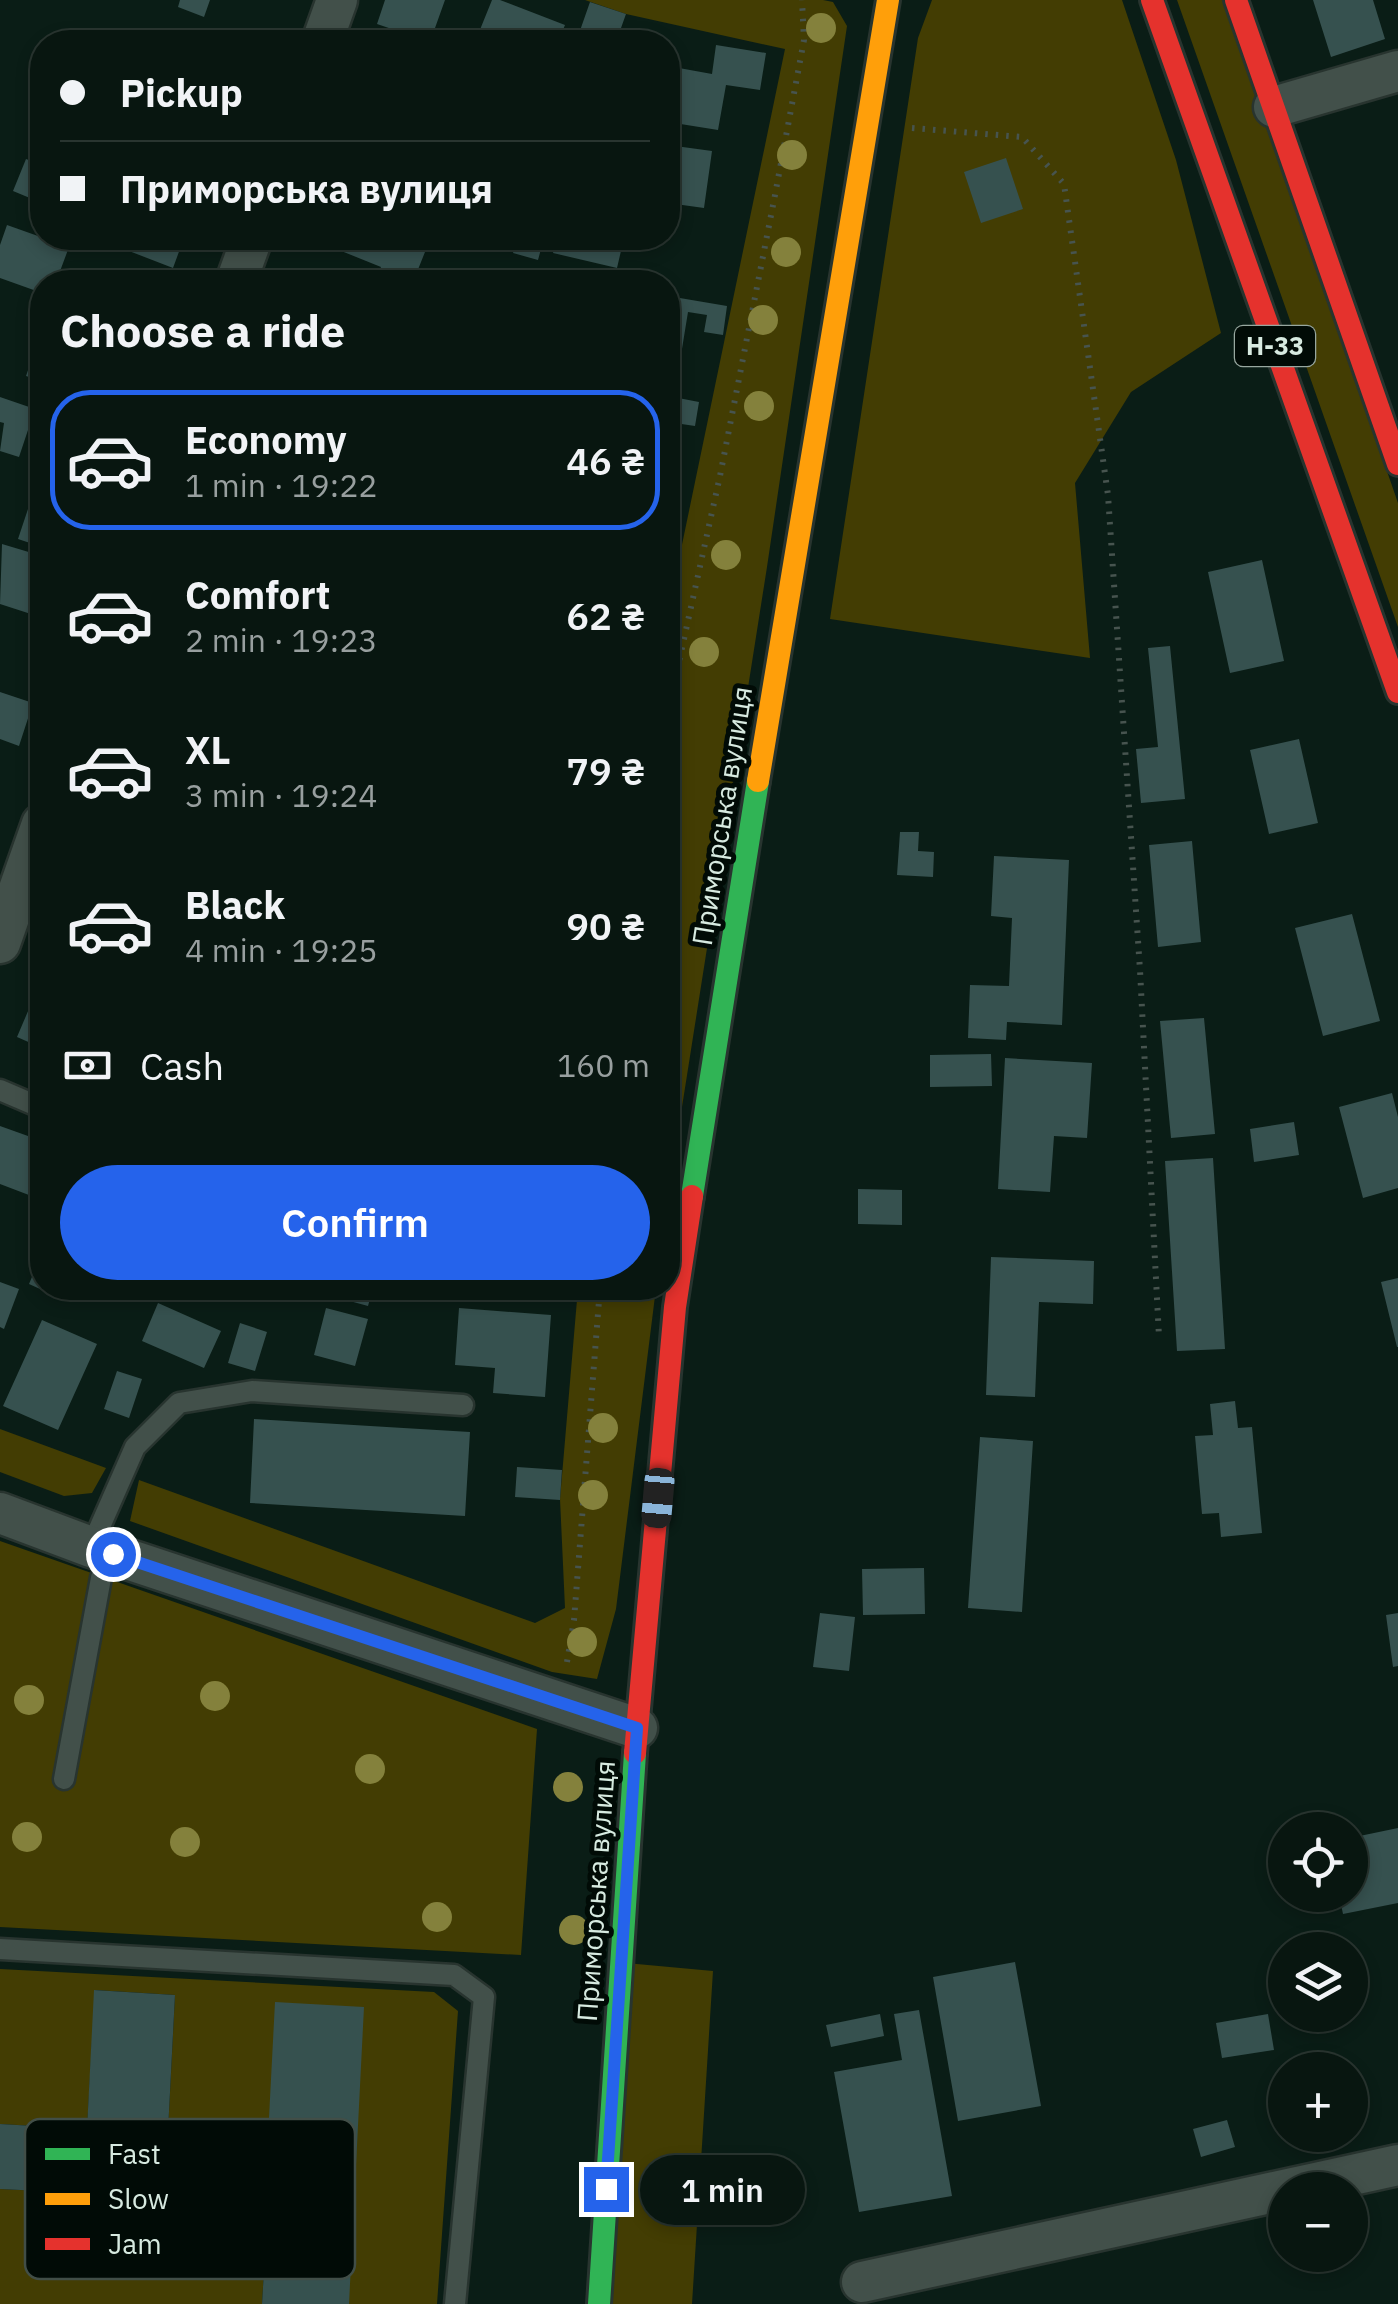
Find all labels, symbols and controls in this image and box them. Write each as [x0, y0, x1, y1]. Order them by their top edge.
text: Pickup [120, 68, 243, 117]
text: Приморська вулиця [120, 164, 493, 213]
text: Choose a ride [60, 301, 345, 359]
road number: Н-33 [1235, 326, 1315, 366]
icon: car [65, 415, 155, 505]
text: Economy [185, 415, 347, 464]
text: 46 ₴ [566, 436, 645, 485]
text: 1 min · 19:22 [185, 464, 378, 506]
icon: car [65, 570, 155, 660]
text: Comfort [185, 570, 330, 619]
text: 62 ₴ [566, 591, 645, 640]
text: 2 min · 19:23 [185, 619, 378, 661]
street label: Приморська вулиця [683, 684, 760, 948]
icon: car [65, 725, 155, 815]
text: XL [185, 725, 231, 774]
text: 79 ₴ [566, 746, 645, 795]
text: 3 min · 19:24 [185, 774, 378, 816]
icon: car [65, 880, 155, 970]
text: Black [185, 880, 285, 929]
text: 90 ₴ [566, 901, 645, 950]
text: 4 min · 19:25 [185, 929, 378, 971]
icon: cash [60, 1038, 115, 1093]
text: Cash [140, 1041, 224, 1090]
text: 160 m [557, 1044, 650, 1086]
button: Confirm [60, 1165, 650, 1280]
car [640, 1467, 676, 1529]
route start [91, 1532, 136, 1577]
street label: Приморська вулиця [568, 1759, 623, 2023]
map controls [1268, 1812, 1368, 2272]
button: locate [1268, 1812, 1368, 1912]
button: layers [1268, 1932, 1368, 2032]
button: + [1268, 2052, 1368, 2152]
legend [25, 2119, 355, 2279]
text: Fast [108, 2135, 161, 2172]
callout: 1 min [641, 2154, 806, 2224]
route end [584, 2167, 629, 2212]
text: 1 min [681, 2169, 764, 2211]
button: − [1268, 2172, 1368, 2272]
text: Slow [108, 2180, 169, 2217]
text: Jam [108, 2225, 162, 2262]

